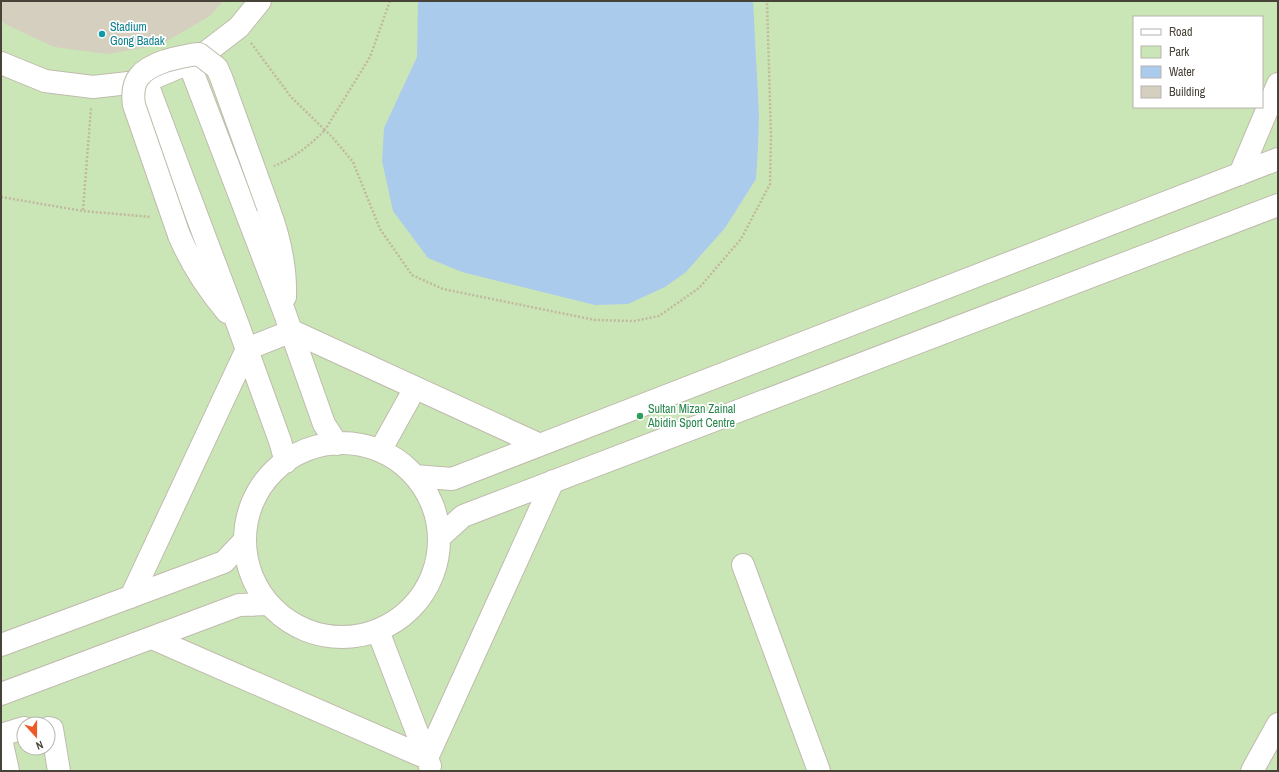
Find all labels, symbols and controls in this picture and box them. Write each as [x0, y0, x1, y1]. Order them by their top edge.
legend [1133, 16, 1263, 108]
place label: Stadium Gong Badak [110, 19, 165, 49]
text: Road [1169, 24, 1193, 40]
marker: Stadium Gong Badak [97, 29, 107, 39]
text: Park [1169, 44, 1189, 60]
text: Water [1169, 64, 1196, 80]
text: Building [1169, 84, 1206, 100]
place label: Sultan Mizan Zainal Abidin Sport Centre [647, 401, 736, 431]
marker: Sultan Mizan Zainal Abidin Sport Centre [635, 411, 645, 421]
north arrow [16, 716, 56, 756]
text: N [34, 738, 45, 753]

